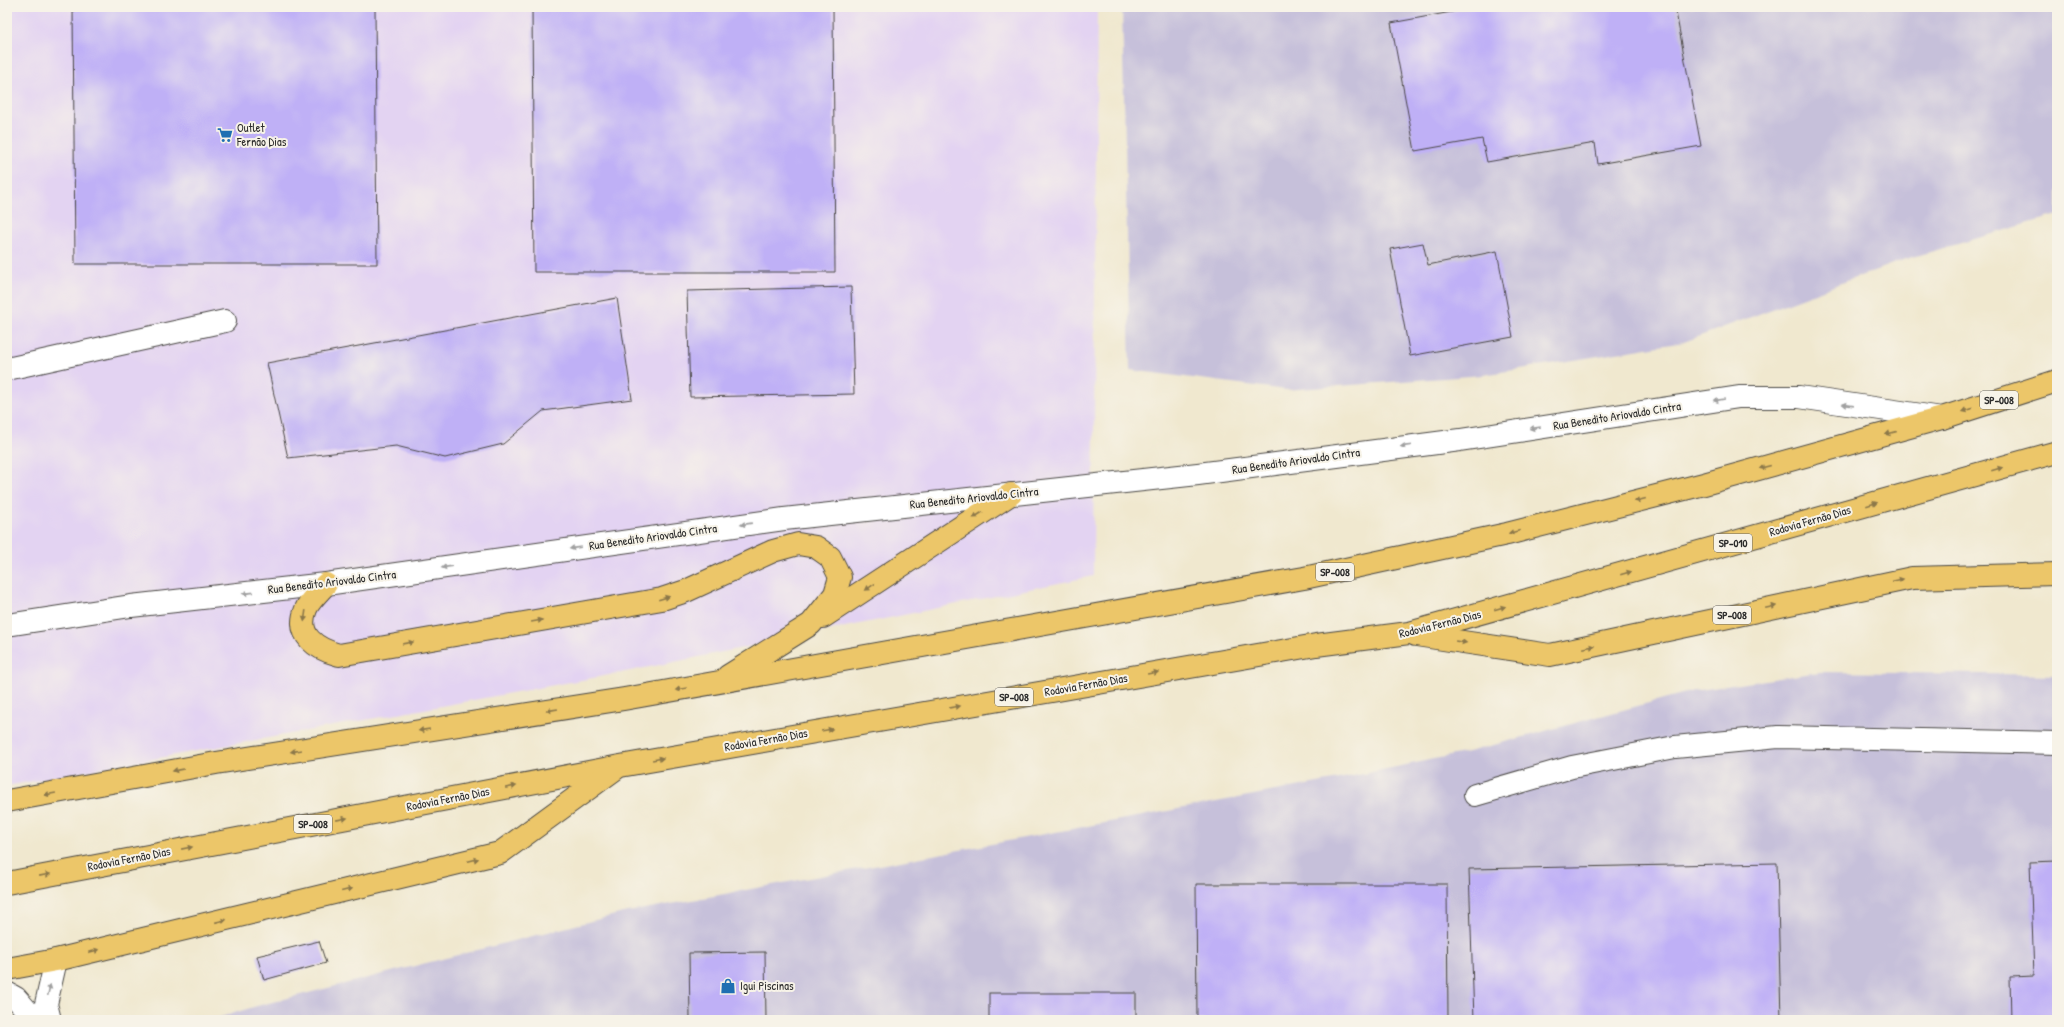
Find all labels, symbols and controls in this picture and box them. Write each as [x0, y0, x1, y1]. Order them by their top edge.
place label: Outlet Fernão Dias [236, 119, 287, 150]
supermarket icon: Outlet Fernão Dias [216, 126, 234, 144]
road number: SP-008 [1980, 391, 2018, 409]
street label: Rua Benedito Ariovaldo Cintra [1552, 397, 1682, 434]
one-way arrow [1712, 397, 1725, 403]
one-way arrow [1842, 402, 1854, 408]
one-way arrow [1960, 408, 1972, 414]
one-way arrow [1529, 425, 1541, 431]
one-way arrow [1884, 430, 1897, 436]
street label: Rua Benedito Ariovaldo Cintra [1231, 443, 1361, 478]
one-way arrow [1400, 443, 1412, 449]
one-way arrow [1759, 464, 1771, 470]
one-way arrow [1991, 466, 2003, 472]
street label: Rua Benedito Ariovaldo Cintra [909, 482, 1039, 513]
one-way arrow [1633, 497, 1645, 503]
street label: Rodovia Fernão Dias [1767, 501, 1853, 540]
one-way arrow [1866, 501, 1878, 507]
one-way arrow [973, 512, 984, 519]
street label: Rua Benedito Ariovaldo Cintra [588, 519, 718, 554]
one-way arrow [739, 521, 752, 527]
one-way arrow [1507, 529, 1519, 535]
road number: SP-010 [1714, 534, 1752, 552]
one-way arrow [569, 545, 581, 551]
road number: SP-008 [1316, 563, 1354, 581]
one-way arrow [441, 564, 453, 570]
street label: Rua Benedito Ariovaldo Cintra [267, 565, 397, 598]
one-way arrow [1620, 570, 1632, 576]
one-way arrow [1892, 577, 1904, 583]
one-way arrow [865, 583, 875, 591]
one-way arrow [242, 590, 254, 596]
one-way arrow [659, 595, 671, 601]
one-way arrow [1765, 603, 1777, 609]
street label: Rodovia Fernão Dias [1397, 605, 1483, 642]
one-way arrow [1495, 605, 1507, 611]
road number: SP-008 [1713, 606, 1751, 624]
one-way arrow [302, 610, 308, 622]
one-way arrow [530, 618, 543, 624]
one-way arrow [1455, 639, 1467, 645]
one-way arrow [402, 640, 415, 646]
one-way arrow [1583, 643, 1595, 649]
street label: Rodovia Fernão Dias [1043, 669, 1129, 700]
one-way arrow [1146, 670, 1159, 676]
one-way arrow [675, 686, 687, 692]
road number: SP-008 [995, 688, 1033, 706]
one-way arrow [949, 704, 962, 710]
one-way arrow [546, 707, 558, 713]
street label: Rodovia Fernão Dias [723, 724, 809, 755]
one-way arrow [821, 727, 833, 733]
one-way arrow [418, 728, 430, 734]
one-way arrow [290, 748, 302, 754]
one-way arrow [652, 756, 664, 762]
one-way arrow [172, 767, 184, 773]
street label: Rodovia Fernão Dias [405, 782, 491, 815]
one-way arrow [505, 783, 517, 789]
one-way arrow [44, 791, 56, 797]
road number: SP-008 [294, 815, 332, 833]
one-way arrow [336, 816, 348, 822]
street label: Rodovia Fernão Dias [86, 842, 172, 875]
one-way arrow [181, 845, 193, 851]
one-way arrow [467, 856, 480, 862]
one-way arrow [39, 872, 51, 878]
one-way arrow [341, 887, 353, 893]
one-way arrow [215, 917, 227, 923]
one-way arrow [88, 947, 100, 953]
shop icon: Igui Piscinas [719, 977, 737, 995]
place label: Igui Piscinas [740, 977, 794, 994]
one-way arrow [47, 984, 53, 996]

